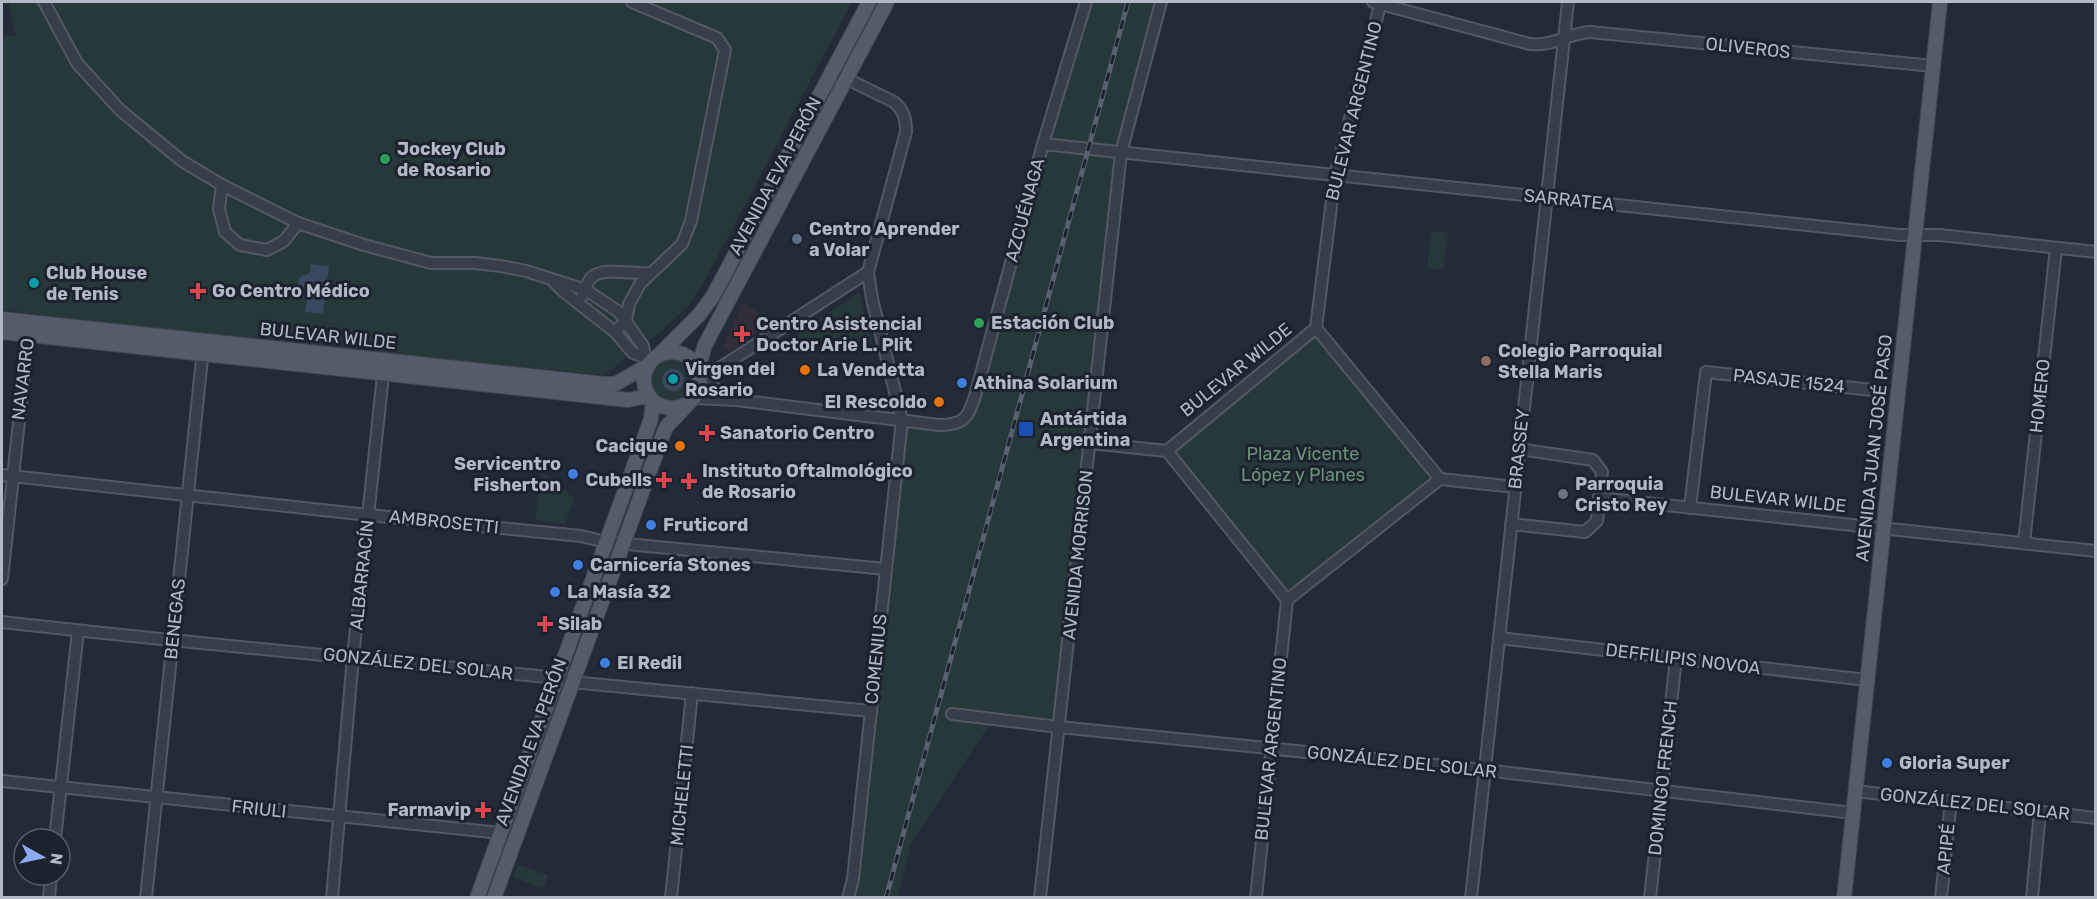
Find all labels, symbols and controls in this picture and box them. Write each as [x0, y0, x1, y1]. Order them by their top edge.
street label: BULEVAR ARGENTINO [1321, 19, 1387, 203]
street label: OLIVEROS [1705, 33, 1791, 63]
street label: AVENIDA EVA PERÓN [724, 93, 826, 259]
place label: Jockey Club de Rosario [397, 138, 506, 181]
marker: Jockey Club de Rosario [378, 152, 392, 166]
street label: AZCUÉNAGA [1001, 156, 1049, 264]
street label: SARRATEA [1523, 184, 1615, 216]
place label: Centro Aprender a Volar [809, 218, 960, 261]
marker: Centro Aprender a Volar [790, 232, 804, 246]
place label: Club House de Tenis [46, 262, 147, 305]
marker: Club House de Tenis [27, 276, 41, 290]
place label: Go Centro Médico [212, 280, 370, 302]
marker: Go Centro Médico [189, 282, 207, 300]
place label: Estación Club [991, 312, 1114, 334]
place label: Centro Asistencial Doctor Arie L. Plit [756, 313, 922, 356]
marker: Estación Club [972, 316, 986, 330]
street label: BULEVAR WILDE [259, 318, 397, 354]
street label: BULEVAR WILDE [1176, 318, 1296, 422]
marker: Centro Asistencial Doctor Arie L. Plit [733, 325, 751, 343]
street label: AVENIDA JUAN JOSÉ PASO [1851, 333, 1897, 563]
street label: NAVARRO [7, 337, 39, 421]
place label: Colegio Parroquial Stella Maris [1498, 340, 1663, 383]
marker: Colegio Parroquial Stella Maris [1479, 354, 1493, 368]
place label: Virgen del Rosario [685, 358, 775, 401]
street label: HOMERO [2025, 358, 2055, 434]
place label: La Vendetta [817, 359, 925, 381]
marker: La Vendetta [798, 363, 812, 377]
street label: PASAJE 1524 [1732, 364, 1846, 398]
marker: Virgen del Rosario [666, 372, 680, 386]
place label: Athina Solarium [974, 372, 1118, 394]
marker: Athina Solarium [955, 376, 969, 390]
place label: El Rescoldo [824, 391, 927, 413]
marker: El Rescoldo [932, 395, 946, 409]
street label: BRASSEY [1504, 407, 1534, 490]
place label: Antártida Argentina [1040, 408, 1130, 451]
marker: Antártida Argentina [1017, 420, 1035, 438]
place label: Sanatorio Centro [720, 422, 875, 444]
marker: Sanatorio Centro [698, 424, 716, 442]
place label: Cacique [595, 435, 668, 457]
marker: Cacique [673, 439, 687, 453]
park label: Plaza Vicente López y Planes [1241, 443, 1365, 486]
place label: Servicentro Fisherton [454, 453, 561, 496]
place label: Instituto Oftalmológico de Rosario [702, 460, 913, 503]
marker: Servicentro Fisherton [566, 467, 580, 481]
place label: Cubells [586, 469, 652, 491]
street label: AVENIDA MORRISON [1058, 469, 1098, 641]
marker: Instituto Oftalmológico de Rosario [680, 472, 698, 490]
marker: Cubells [657, 473, 671, 487]
place label: Parroquia Cristo Rey [1575, 473, 1668, 516]
street label: BULEVAR WILDE [1709, 481, 1847, 517]
marker: Parroquia Cristo Rey [1556, 487, 1570, 501]
street label: AMBROSETTI [388, 505, 500, 539]
place label: Fruticord [663, 514, 748, 536]
marker: Fruticord [644, 518, 658, 532]
street label: ALBARRACÍN [345, 519, 379, 631]
place label: Carnicería Stones [590, 554, 751, 576]
marker: Carnicería Stones [571, 558, 585, 572]
street label: BENEGAS [160, 577, 190, 661]
place label: La Masía 32 [567, 581, 671, 603]
marker: La Masía 32 [548, 585, 562, 599]
place label: Silab [558, 613, 602, 635]
street label: COMENIUS [860, 613, 892, 705]
marker: Silab [536, 615, 554, 633]
street label: DEFFILIPIS NOVOA [1604, 639, 1762, 679]
street label: GONZÁLEZ DEL SOLAR [322, 643, 514, 685]
place label: El Redil [617, 652, 682, 674]
street label: AVENIDA EVA PERÓN [491, 656, 571, 828]
marker: El Redil [598, 656, 612, 670]
street label: BULEVAR ARGENTINO [1250, 656, 1292, 842]
street label: DOMINGO FRENCH [1644, 699, 1682, 857]
street label: GONZÁLEZ DEL SOLAR [1306, 741, 1498, 783]
street label: MICHELETTI [666, 743, 698, 847]
place label: Gloria Super [1899, 752, 2010, 774]
marker: Gloria Super [1880, 756, 1894, 770]
street label: GONZÁLEZ DEL SOLAR [1879, 783, 2071, 825]
street label: FRIULI [231, 795, 287, 823]
place label: Farmavip [387, 799, 471, 821]
marker: Farmavip [476, 803, 490, 817]
street label: APIPÉ [1932, 822, 1960, 876]
north arrow [12, 827, 72, 887]
text: N [46, 852, 67, 866]

